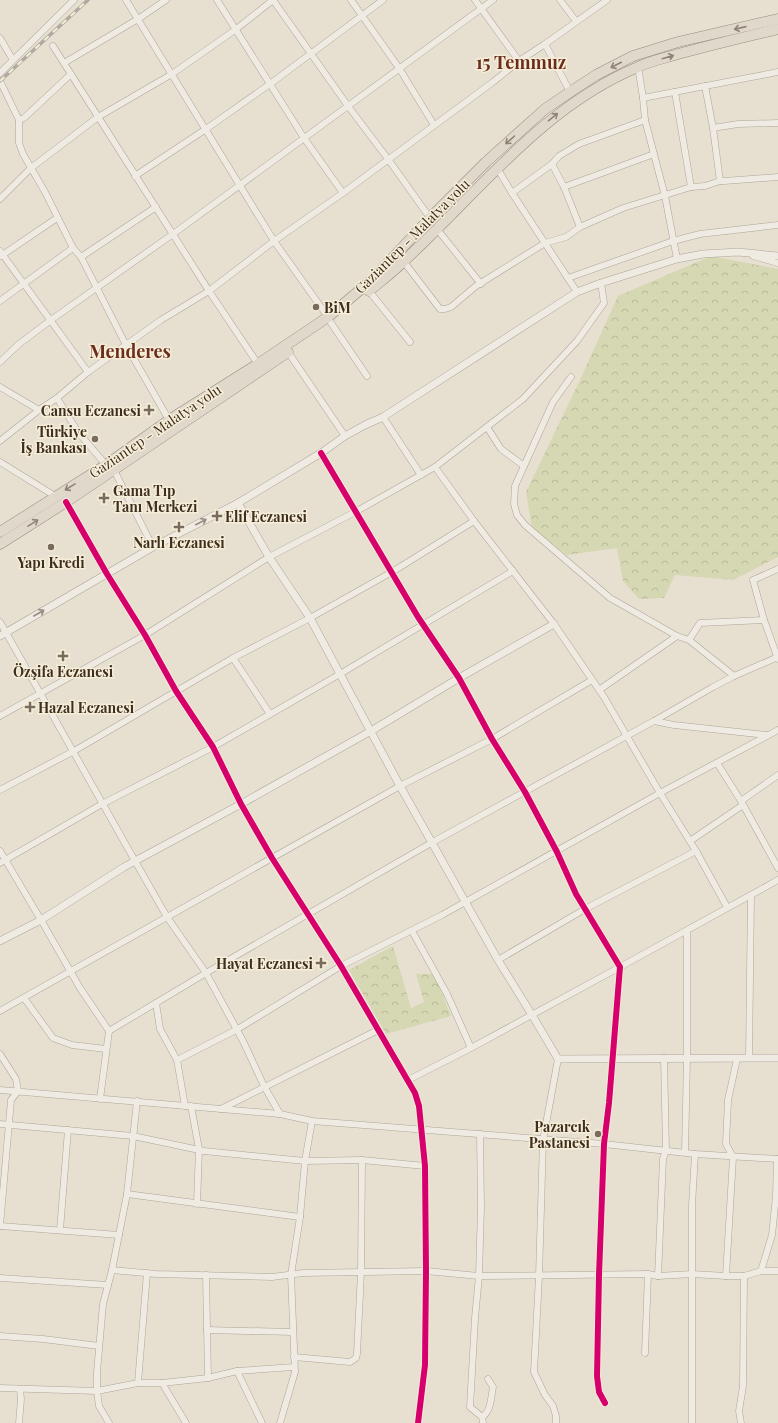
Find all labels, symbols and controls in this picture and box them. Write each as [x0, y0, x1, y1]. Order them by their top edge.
one-way arrow [734, 24, 747, 32]
district label: 15 Temmuz [476, 50, 566, 74]
one-way arrow [661, 53, 674, 60]
one-way arrow [610, 62, 622, 69]
one-way arrow [548, 113, 559, 122]
one-way arrow [506, 135, 516, 144]
street label: Gaziantep - Malatya yolu [350, 174, 474, 298]
place label: BiM [324, 298, 351, 317]
marker: BiM [311, 302, 321, 312]
district label: Menderes [89, 339, 171, 363]
street label: Gaziantep - Malatya yolu [85, 380, 225, 482]
place label: Cansu Eczanesi [41, 401, 142, 420]
marker: Cansu Eczanesi [144, 405, 154, 415]
place label: Türkiye İş Bankası [21, 422, 88, 457]
marker: Türkiye İş Bankası [90, 434, 100, 444]
place label: Gama Tıp Tanı Merkezi [113, 481, 198, 516]
one-way arrow [64, 484, 76, 492]
marker: Gama Tıp Tanı Merkezi [98, 492, 110, 504]
place label: Elif Eczanesi [225, 507, 308, 526]
marker: Elif Eczanesi [212, 511, 222, 521]
one-way arrow [195, 518, 207, 525]
one-way arrow [27, 519, 38, 527]
marker: Narlı Eczanesi [174, 522, 184, 532]
place label: Narlı Eczanesi [133, 533, 225, 552]
marker: Yapı Kredi [46, 542, 56, 552]
place label: Yapı Kredi [16, 553, 85, 572]
one-way arrow [33, 609, 45, 617]
marker: Özşifa Eczanesi [58, 651, 68, 661]
place label: Özşifa Eczanesi [13, 662, 114, 681]
place label: Hazal Eczanesi [38, 698, 135, 717]
marker: Hazal Eczanesi [25, 702, 35, 712]
place label: Hayat Eczanesi [216, 954, 314, 973]
marker: Hayat Eczanesi [316, 958, 326, 968]
place label: Pazarcık Pastanesi [529, 1117, 591, 1152]
marker: Pazarcık Pastanesi [593, 1129, 603, 1139]

